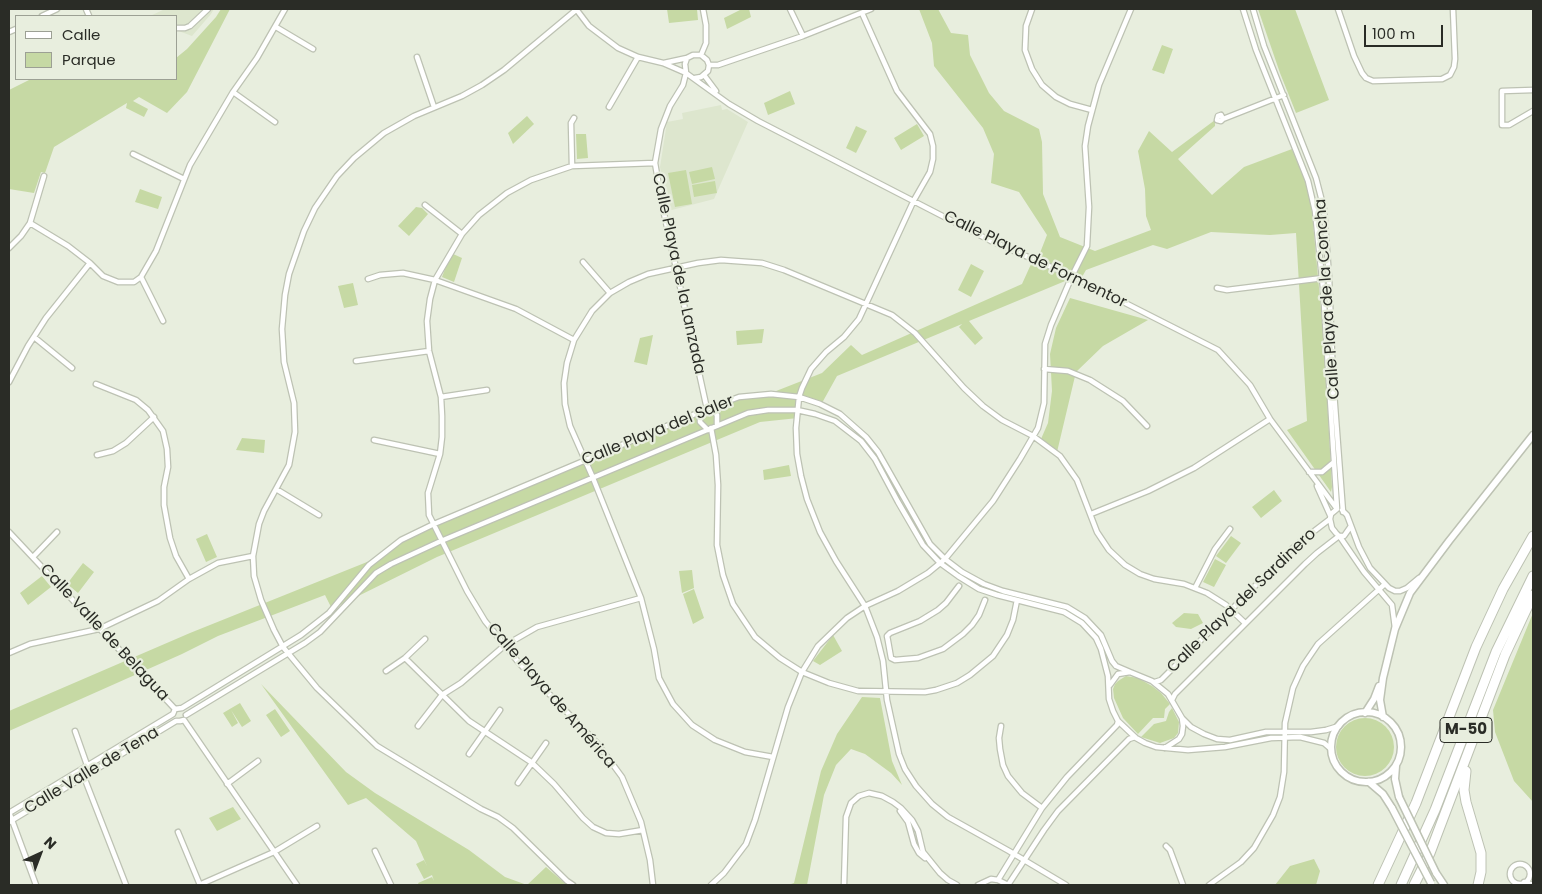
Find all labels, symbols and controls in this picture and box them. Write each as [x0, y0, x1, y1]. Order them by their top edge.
legend [15, 15, 178, 80]
scale bar [1367, 15, 1446, 47]
text: 100 m [1372, 23, 1415, 44]
text: Calle [62, 24, 100, 45]
text: Parque [62, 49, 115, 70]
street label: Calle Playa de la Lanzada [647, 172, 709, 376]
street label: Calle Playa de la Concha [1311, 198, 1345, 400]
street label: Calle Playa de Formentor [940, 207, 1130, 313]
street label: Calle Playa del Saler [579, 392, 737, 470]
street label: Calle Playa del Sardinero [1164, 525, 1320, 677]
street label: Calle Valle de Belagua [36, 561, 172, 705]
street label: Calle Playa de América [483, 620, 619, 772]
road number: M-50 [1440, 718, 1492, 742]
street label: Calle Valle de Tena [21, 723, 163, 819]
north arrow [15, 829, 65, 879]
text: N [40, 832, 61, 854]

